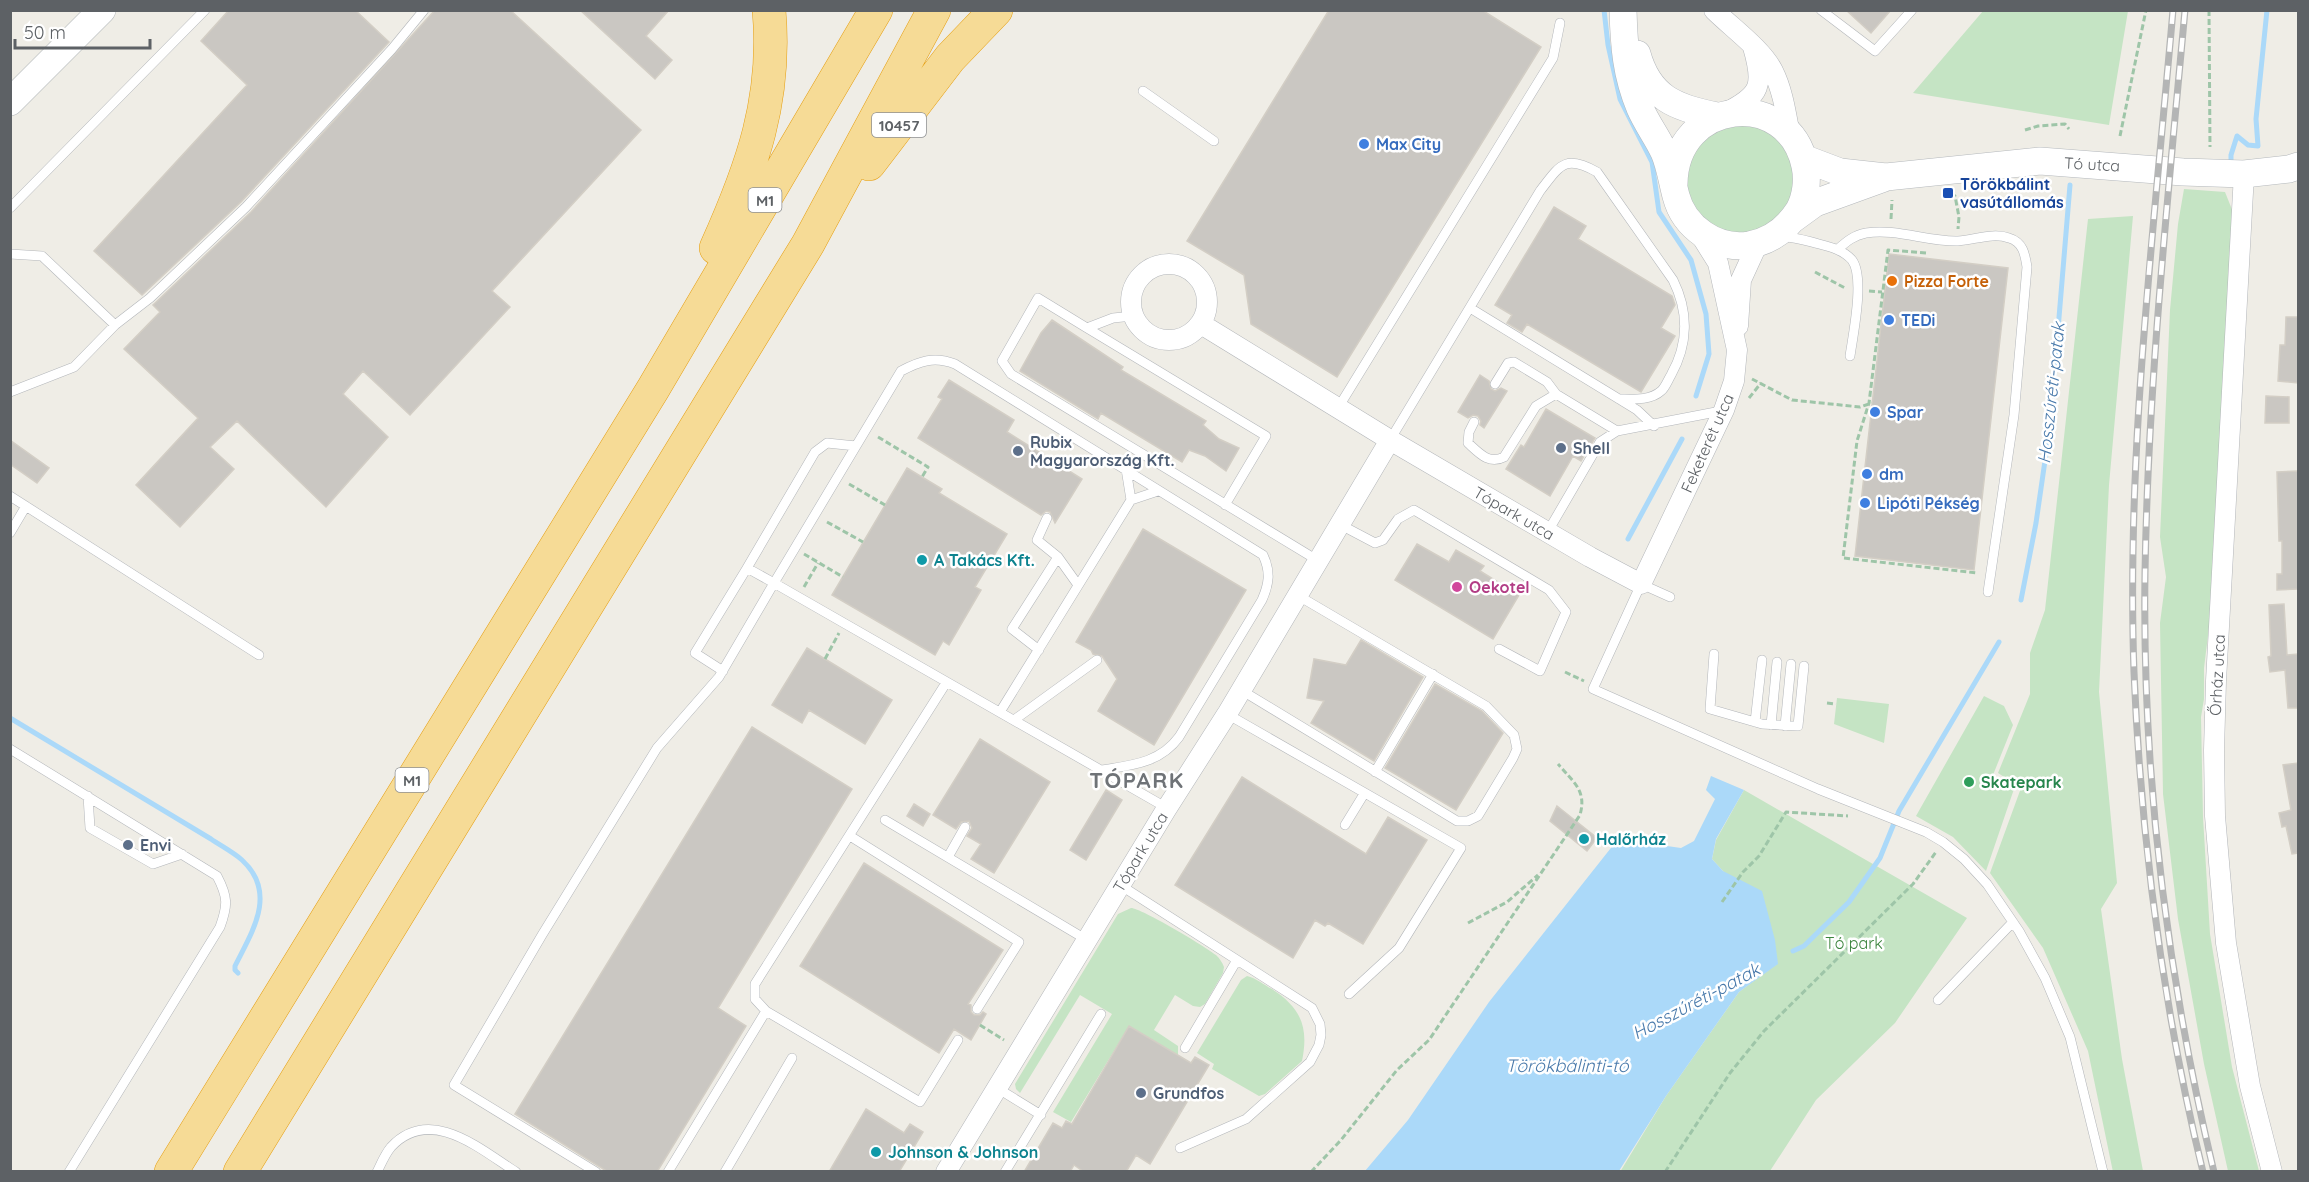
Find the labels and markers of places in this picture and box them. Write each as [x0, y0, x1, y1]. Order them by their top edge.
place label: Max City [1376, 134, 1441, 154]
marker: Max City [1357, 137, 1371, 151]
place label: Törökbálint vasútállomás [1960, 174, 2064, 212]
marker: Törökbálint vasútállomás [1941, 186, 1955, 200]
place label: Pizza Forte [1904, 271, 1989, 291]
marker: Pizza Forte [1885, 274, 1899, 288]
place label: TEDi [1901, 310, 1935, 330]
marker: TEDi [1882, 313, 1896, 327]
place label: Spar [1887, 402, 1924, 422]
marker: Spar [1868, 405, 1882, 419]
place label: Rubix Magyarország Kft. [1030, 432, 1175, 470]
place label: Shell [1573, 438, 1610, 458]
marker: Shell [1554, 441, 1568, 455]
marker: Rubix Magyarország Kft. [1011, 444, 1025, 458]
place label: dm [1879, 464, 1904, 484]
marker: dm [1860, 467, 1874, 481]
place label: Lipóti Pékség [1877, 493, 1980, 513]
marker: Lipóti Pékség [1858, 496, 1872, 510]
place label: A Takács Kft. [934, 550, 1035, 570]
marker: A Takács Kft. [915, 553, 929, 567]
place label: Oekotel [1469, 577, 1530, 597]
marker: Oekotel [1450, 580, 1464, 594]
place label: Skatepark [1981, 772, 2062, 792]
marker: Skatepark [1962, 775, 1976, 789]
place label: Halőrház [1596, 829, 1666, 849]
marker: Halőrház [1577, 832, 1591, 846]
place label: Envi [140, 835, 171, 855]
marker: Envi [121, 838, 135, 852]
place label: Grundfos [1153, 1083, 1225, 1103]
marker: Grundfos [1134, 1086, 1148, 1100]
place label: Johnson & Johnson [888, 1142, 1038, 1162]
marker: Johnson & Johnson [869, 1145, 883, 1159]

